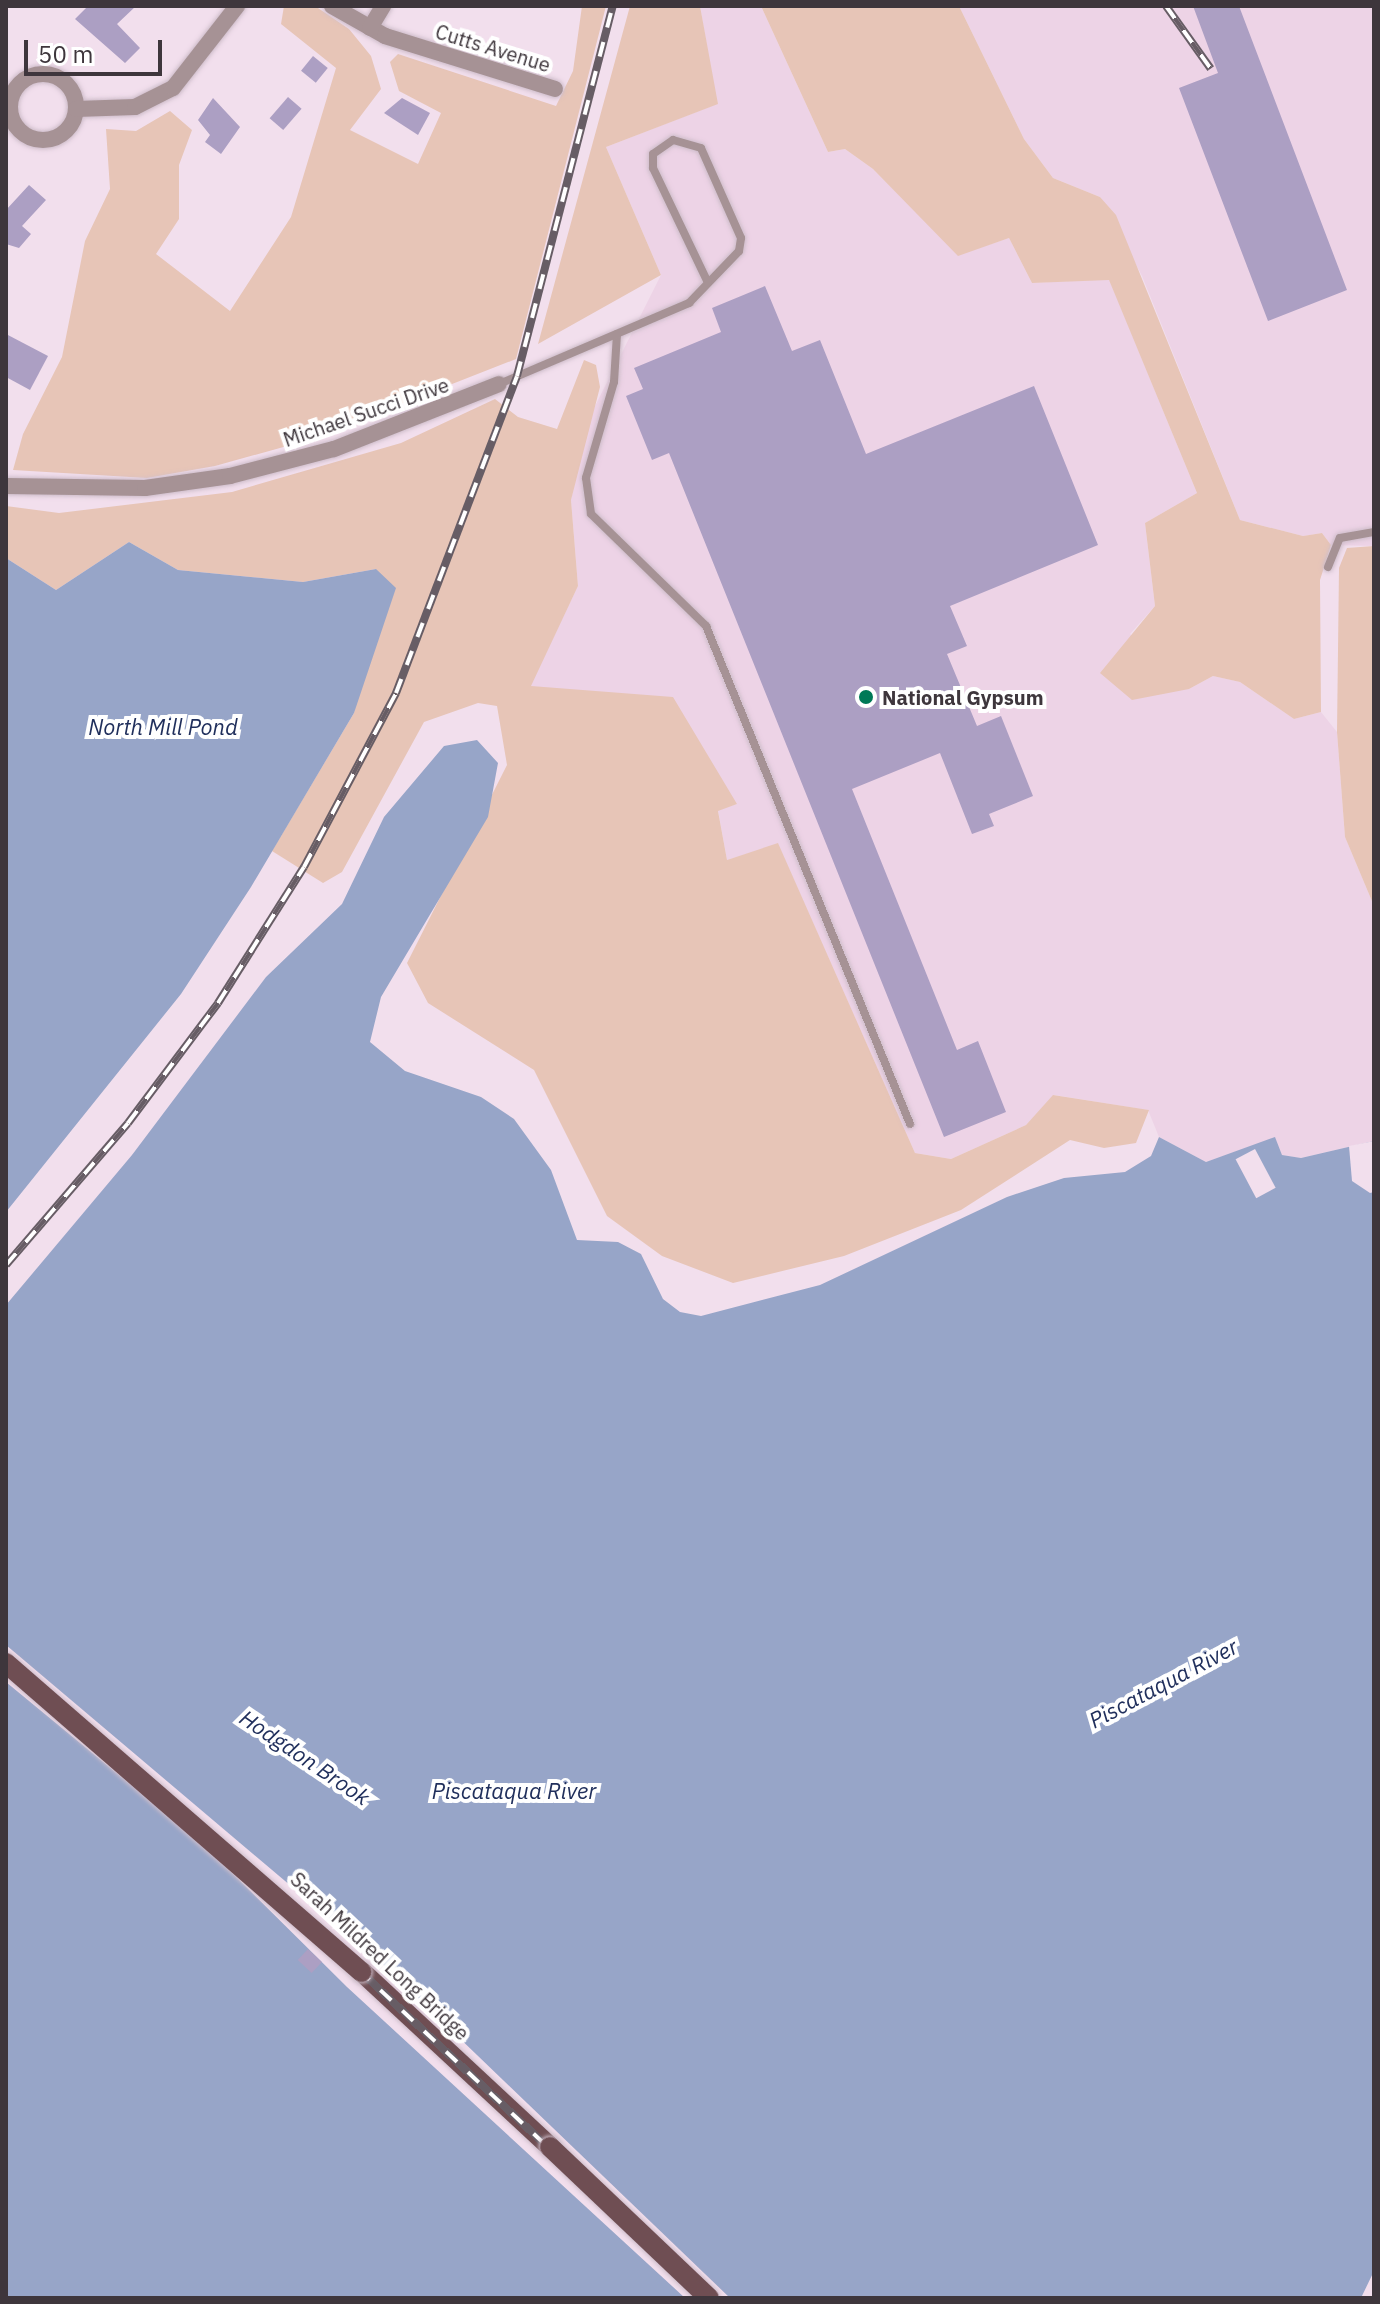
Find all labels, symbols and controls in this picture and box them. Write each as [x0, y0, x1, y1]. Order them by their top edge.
street label: Cutts Avenue [433, 19, 553, 77]
scale bar [28, 24, 166, 74]
text: 50 m [38, 38, 93, 70]
street label: Michael Succi Drive [280, 372, 452, 452]
place label: National Gypsum [882, 685, 1044, 709]
marker: National Gypsum [857, 688, 875, 706]
water label: North Mill Pond [88, 714, 238, 740]
water label: Piscataqua River [1084, 1633, 1242, 1733]
water label: Hodgdon Brook [235, 1704, 375, 1810]
water label: Piscataqua River [432, 1778, 596, 1804]
street label: Sarah Mildred Long Bridge [286, 1867, 474, 2045]

